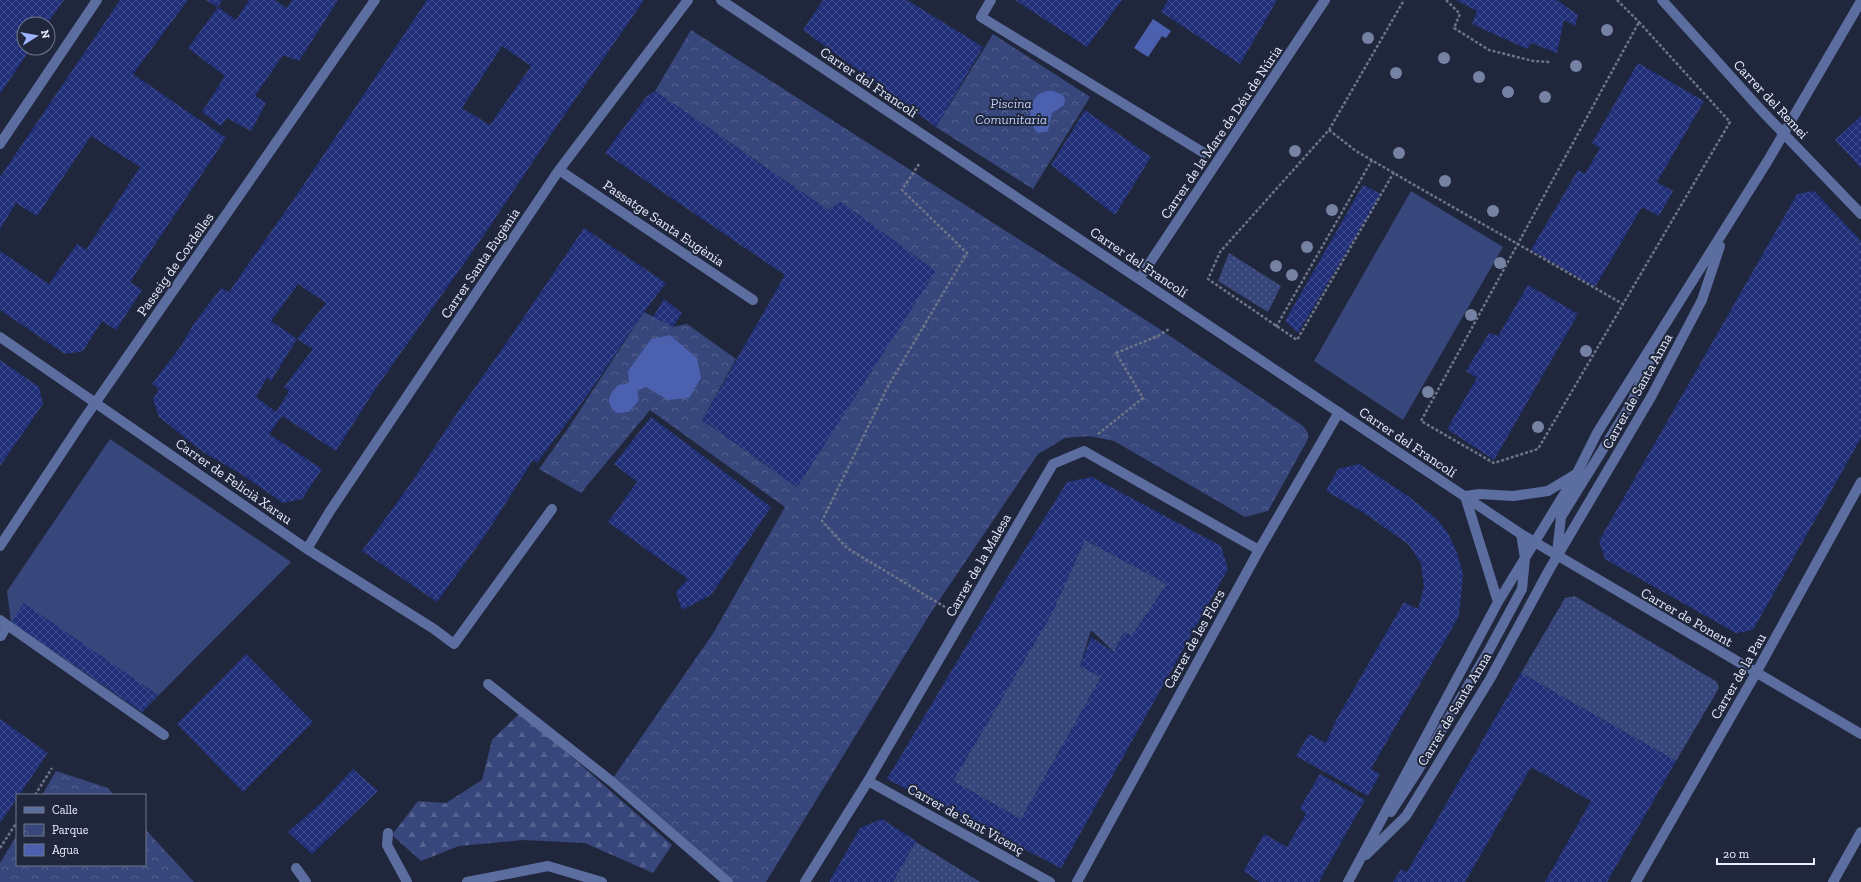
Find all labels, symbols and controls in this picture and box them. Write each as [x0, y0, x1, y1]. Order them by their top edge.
north arrow [16, 16, 56, 56]
text: N [38, 29, 53, 40]
street label: Carrer de la Mare de Déu de Núria [1157, 42, 1286, 222]
street label: Carrer del Francolí [817, 44, 921, 121]
street label: Carrer del Remei [1730, 56, 1812, 142]
park label: Piscina Comunitaria [975, 95, 1047, 128]
street label: Passatge Santa Eugènia [600, 176, 728, 271]
street label: Carrer Santa Eugènia [437, 205, 524, 322]
street label: Passeig de Cordelles [133, 209, 217, 319]
street label: Carrer del Francolí [1087, 224, 1191, 301]
street label: Carrer de Santa Anna [1599, 330, 1676, 452]
street label: Carrer del Francolí [1356, 404, 1460, 481]
street label: Carrer de Felicià Xarau [172, 435, 295, 528]
street label: Carrer de la Malesa [942, 510, 1015, 620]
street label: Carrer de Ponent [1638, 584, 1736, 651]
street label: Carrer de les Flors [1160, 587, 1229, 692]
street label: Carrer de la Pau [1707, 630, 1770, 722]
street label: Carrer de Santa Anna [1414, 649, 1495, 769]
street label: Carrer de Sant Vicenç [904, 780, 1027, 859]
legend [16, 794, 146, 866]
text: Calle [52, 803, 78, 817]
text: Parque [52, 823, 89, 837]
scale bar [1717, 840, 1814, 866]
text: Agua [52, 843, 79, 857]
text: 20 m [1723, 847, 1750, 861]

